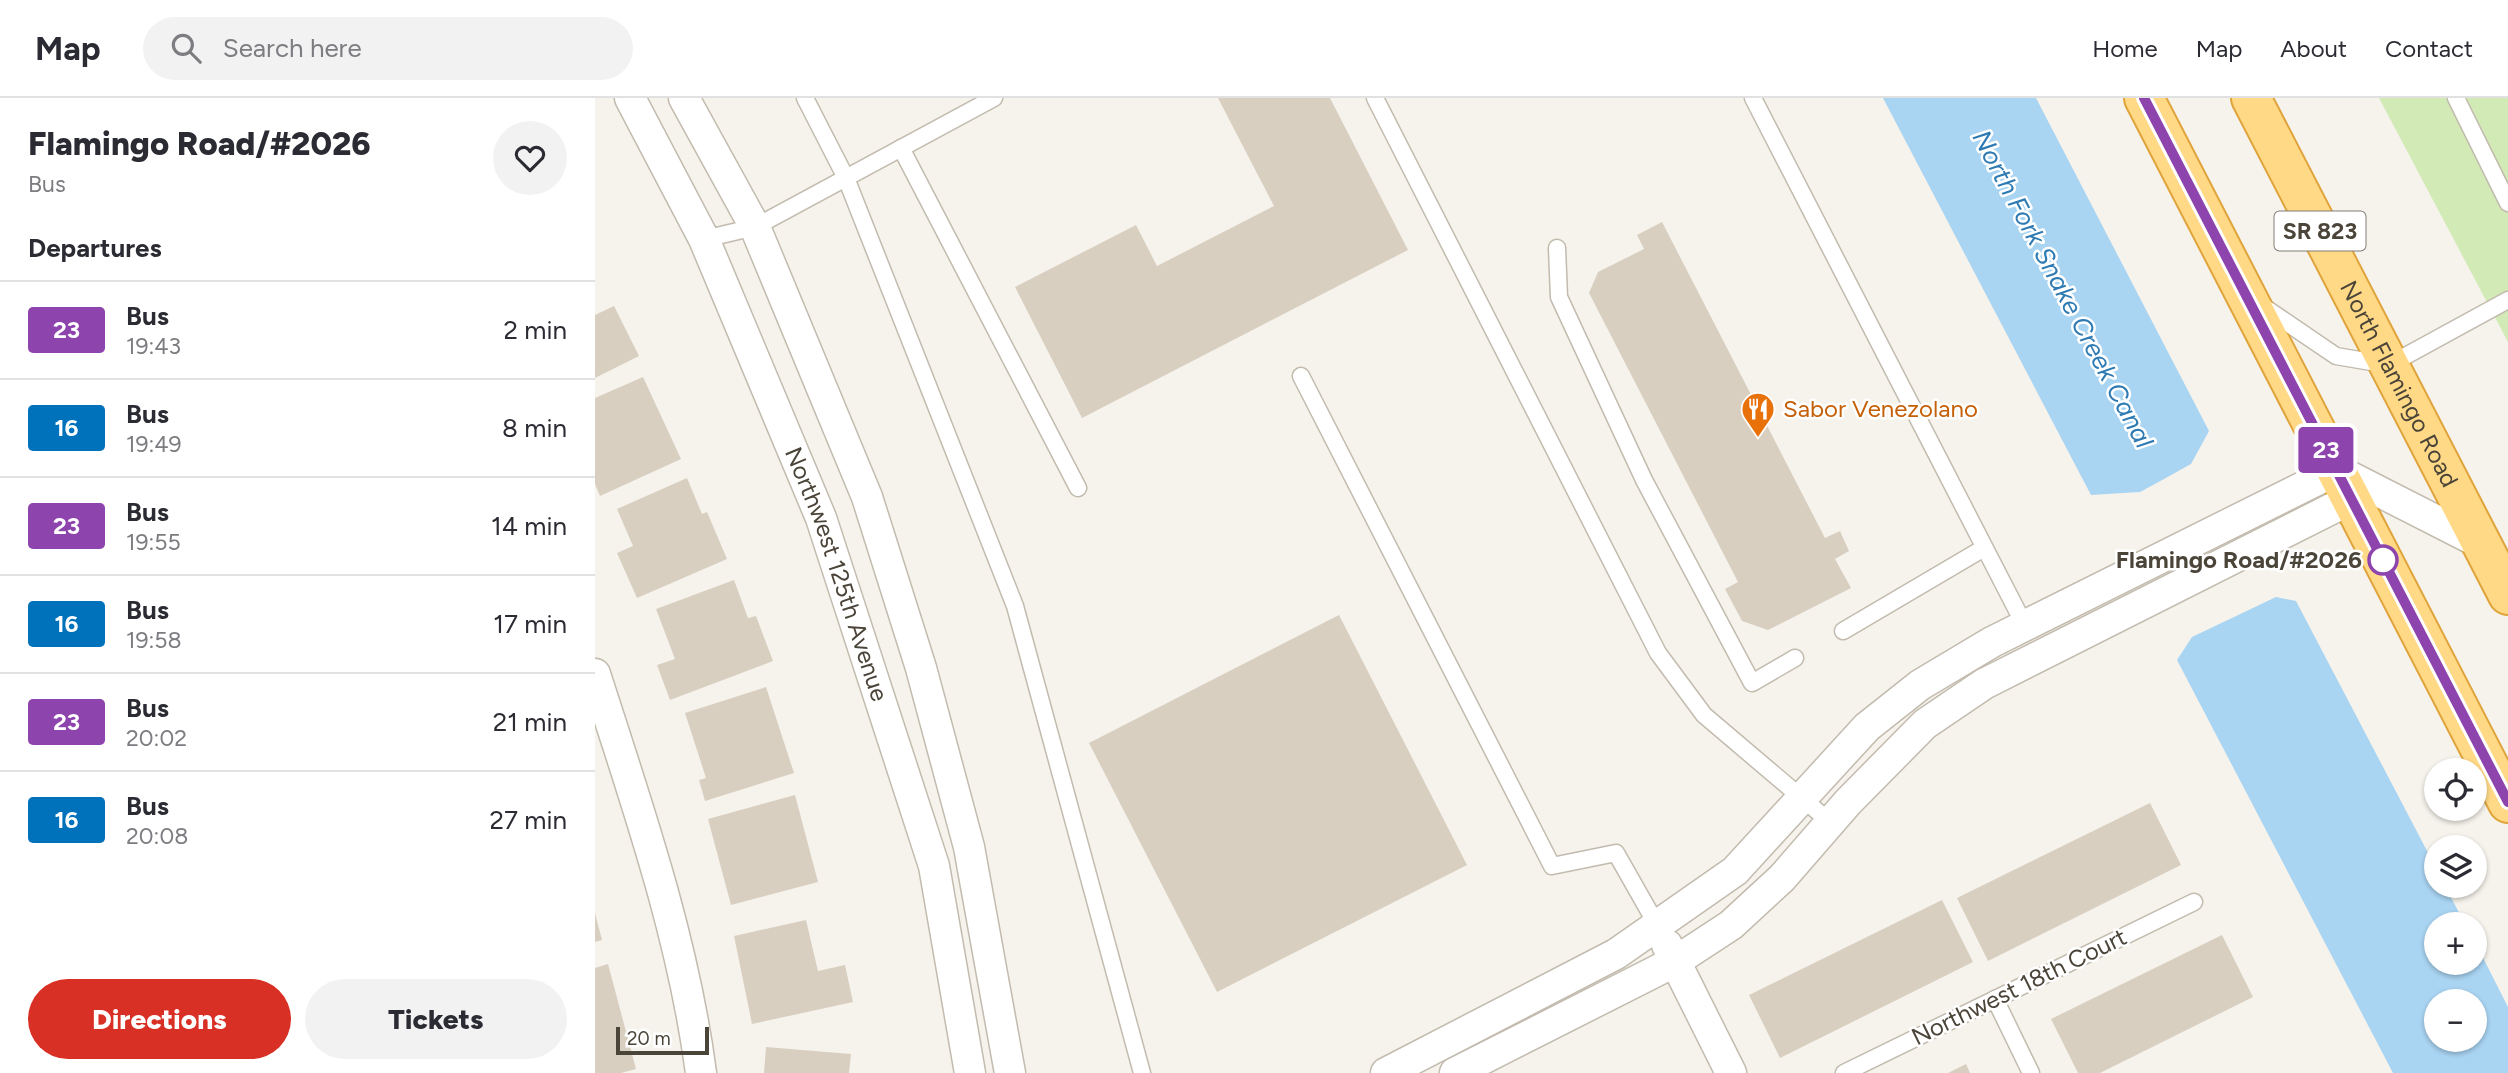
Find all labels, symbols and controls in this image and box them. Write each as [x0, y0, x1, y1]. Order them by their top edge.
search box [143, 17, 633, 80]
text: Map [35, 29, 101, 68]
icon: search [167, 29, 205, 67]
text: Search here [223, 32, 362, 64]
text: Home [2092, 34, 2158, 63]
text: Map [2196, 34, 2242, 63]
text: About [2280, 34, 2347, 63]
text: Contact [2385, 34, 2473, 63]
button: heart [493, 121, 567, 195]
text: Flamingo Road/#2026 [28, 124, 371, 163]
water label: North Fork Snake Creek Canal [1965, 125, 2161, 454]
text: Bus [28, 170, 66, 198]
road number: SR 823 [2275, 212, 2365, 250]
text: Departures [28, 232, 162, 264]
street label: North Flamingo Road [2334, 276, 2465, 492]
text: Bus [126, 300, 169, 332]
text: 2 min [503, 314, 567, 346]
text: 23 [53, 315, 80, 344]
text: 19:43 [126, 332, 181, 360]
restaurant icon: Sabor Venezolano [1739, 390, 1777, 439]
place label: Sabor Venezolano [1783, 394, 1978, 423]
text: Bus [126, 398, 169, 430]
text: 8 min [502, 412, 567, 444]
text: 16 [54, 413, 79, 442]
line badge: 23 [2295, 427, 2357, 473]
text: 19:49 [126, 430, 182, 458]
text: 23 [2312, 435, 2340, 464]
street label: Northwest 125th Avenue [779, 443, 895, 705]
text: Bus [126, 496, 169, 528]
text: 14 min [491, 510, 567, 542]
text: 23 [53, 511, 80, 540]
text: 19:55 [126, 528, 181, 556]
place label: Flamingo Road/#2026 [2116, 545, 2362, 574]
marker: Flamingo Road/#2026 [2368, 545, 2398, 575]
text: Bus [126, 594, 169, 626]
text: 17 min [493, 608, 567, 640]
text: 16 [54, 609, 79, 638]
text: 19:58 [126, 626, 182, 654]
text: Bus [126, 692, 169, 724]
text: 21 min [493, 706, 567, 738]
text: 23 [53, 707, 80, 736]
text: 20:02 [126, 724, 187, 752]
map controls [2424, 758, 2487, 1052]
button: locate [2424, 758, 2487, 821]
text: Bus [126, 790, 169, 822]
text: 27 min [489, 804, 567, 836]
text: 16 [54, 805, 79, 834]
text: 20:08 [126, 822, 188, 850]
button: layers [2424, 835, 2487, 898]
button: + [2424, 912, 2487, 975]
street label: Northwest 18th Court [1907, 922, 2131, 1051]
button: Directions [28, 979, 291, 1059]
button: Tickets [305, 979, 567, 1059]
button: − [2424, 989, 2487, 1052]
scale bar [616, 1024, 709, 1056]
text: 20 m [627, 1027, 671, 1050]

